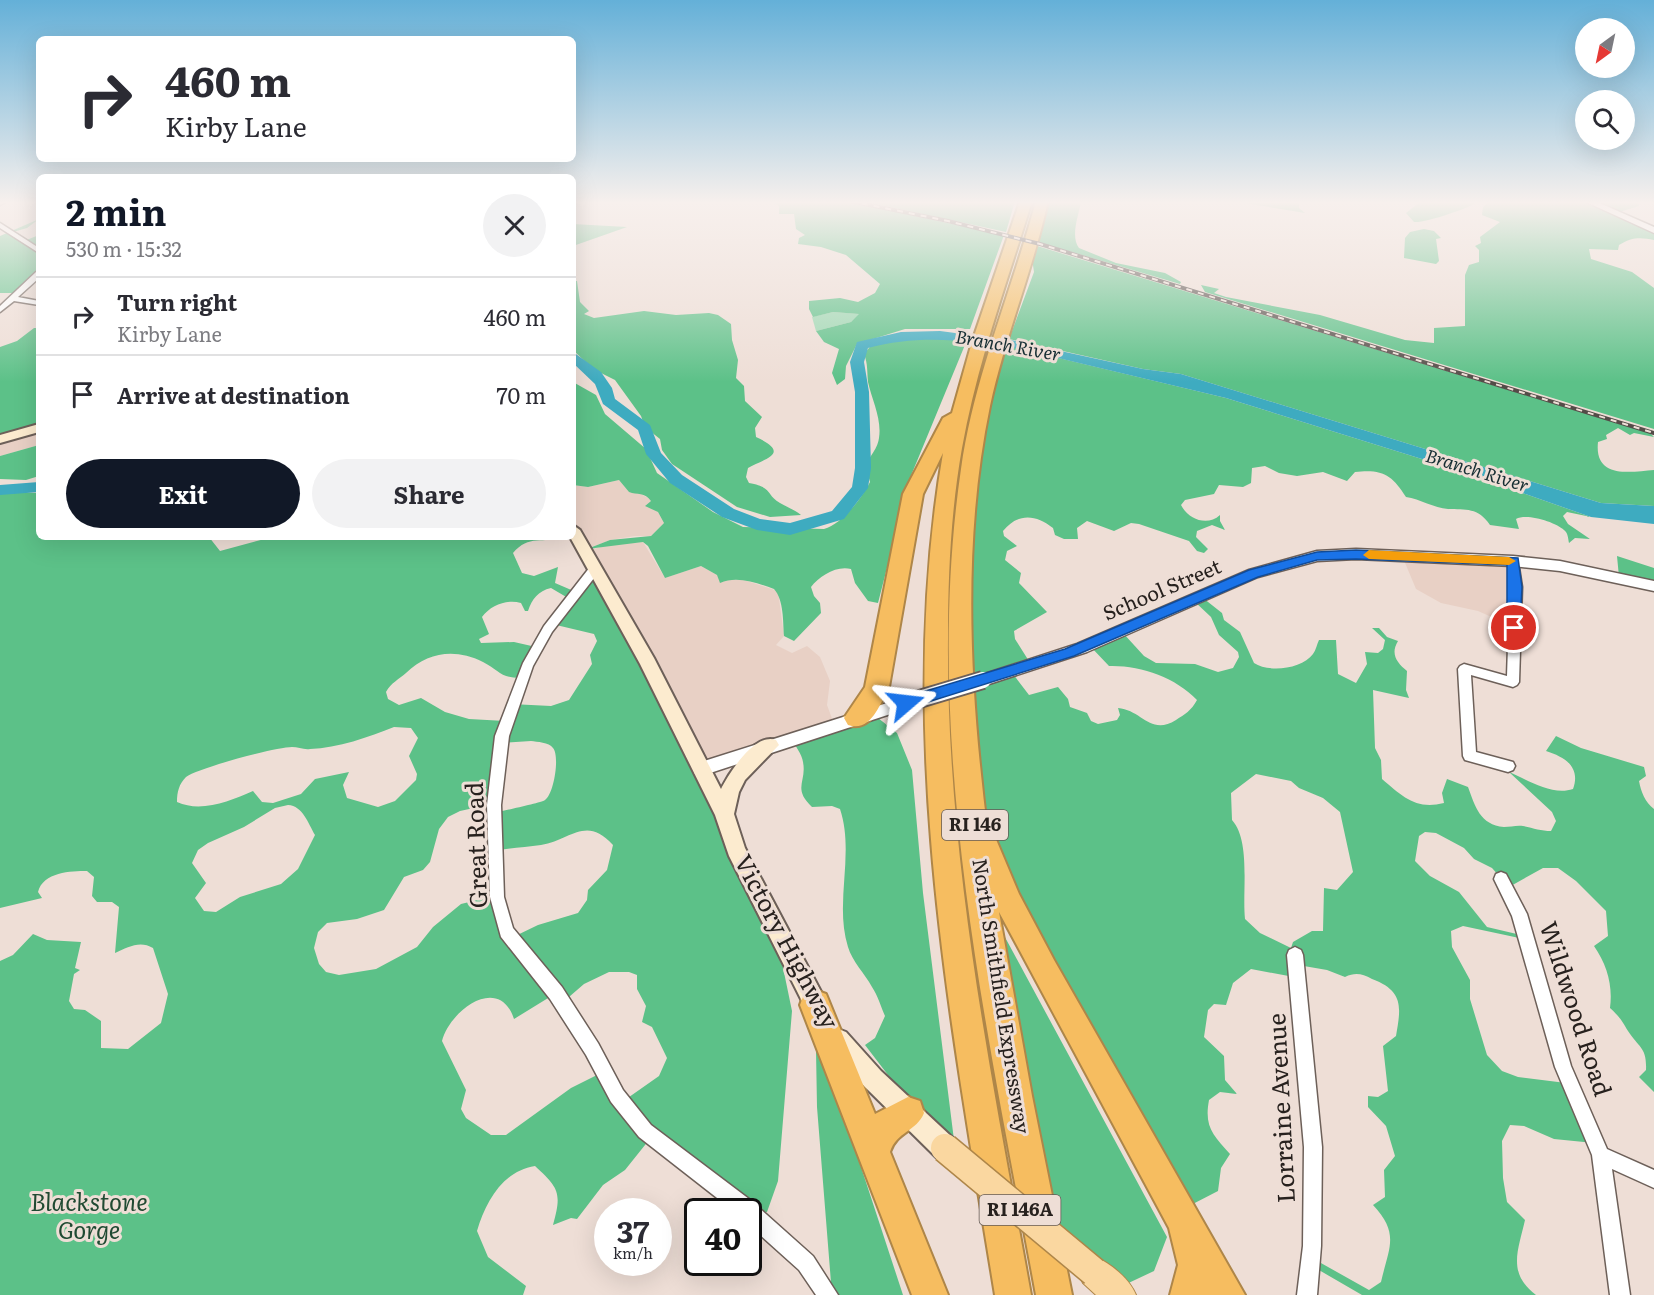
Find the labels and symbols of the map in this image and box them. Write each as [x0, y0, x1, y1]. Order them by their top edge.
north arrow [1575, 18, 1635, 78]
water label: Branch River [953, 322, 1063, 367]
water label: Branch River [1423, 441, 1532, 498]
street label: School Street [1097, 550, 1225, 627]
pin [1488, 602, 1539, 653]
position arrow [874, 671, 938, 735]
street label: Great Road [455, 781, 494, 909]
road number: RI 146 [942, 810, 1008, 840]
street label: Victory Highway [727, 847, 849, 1034]
street label: North Smithfield Expressway [966, 856, 1040, 1136]
street label: Wildwood Road [1533, 916, 1622, 1100]
street label: Lorraine Avenue [1257, 1012, 1302, 1204]
park label: Blackstone Gorge [30, 1183, 148, 1246]
road number: RI 146A [980, 1195, 1060, 1225]
speed limit sign: 40 [684, 1198, 762, 1276]

